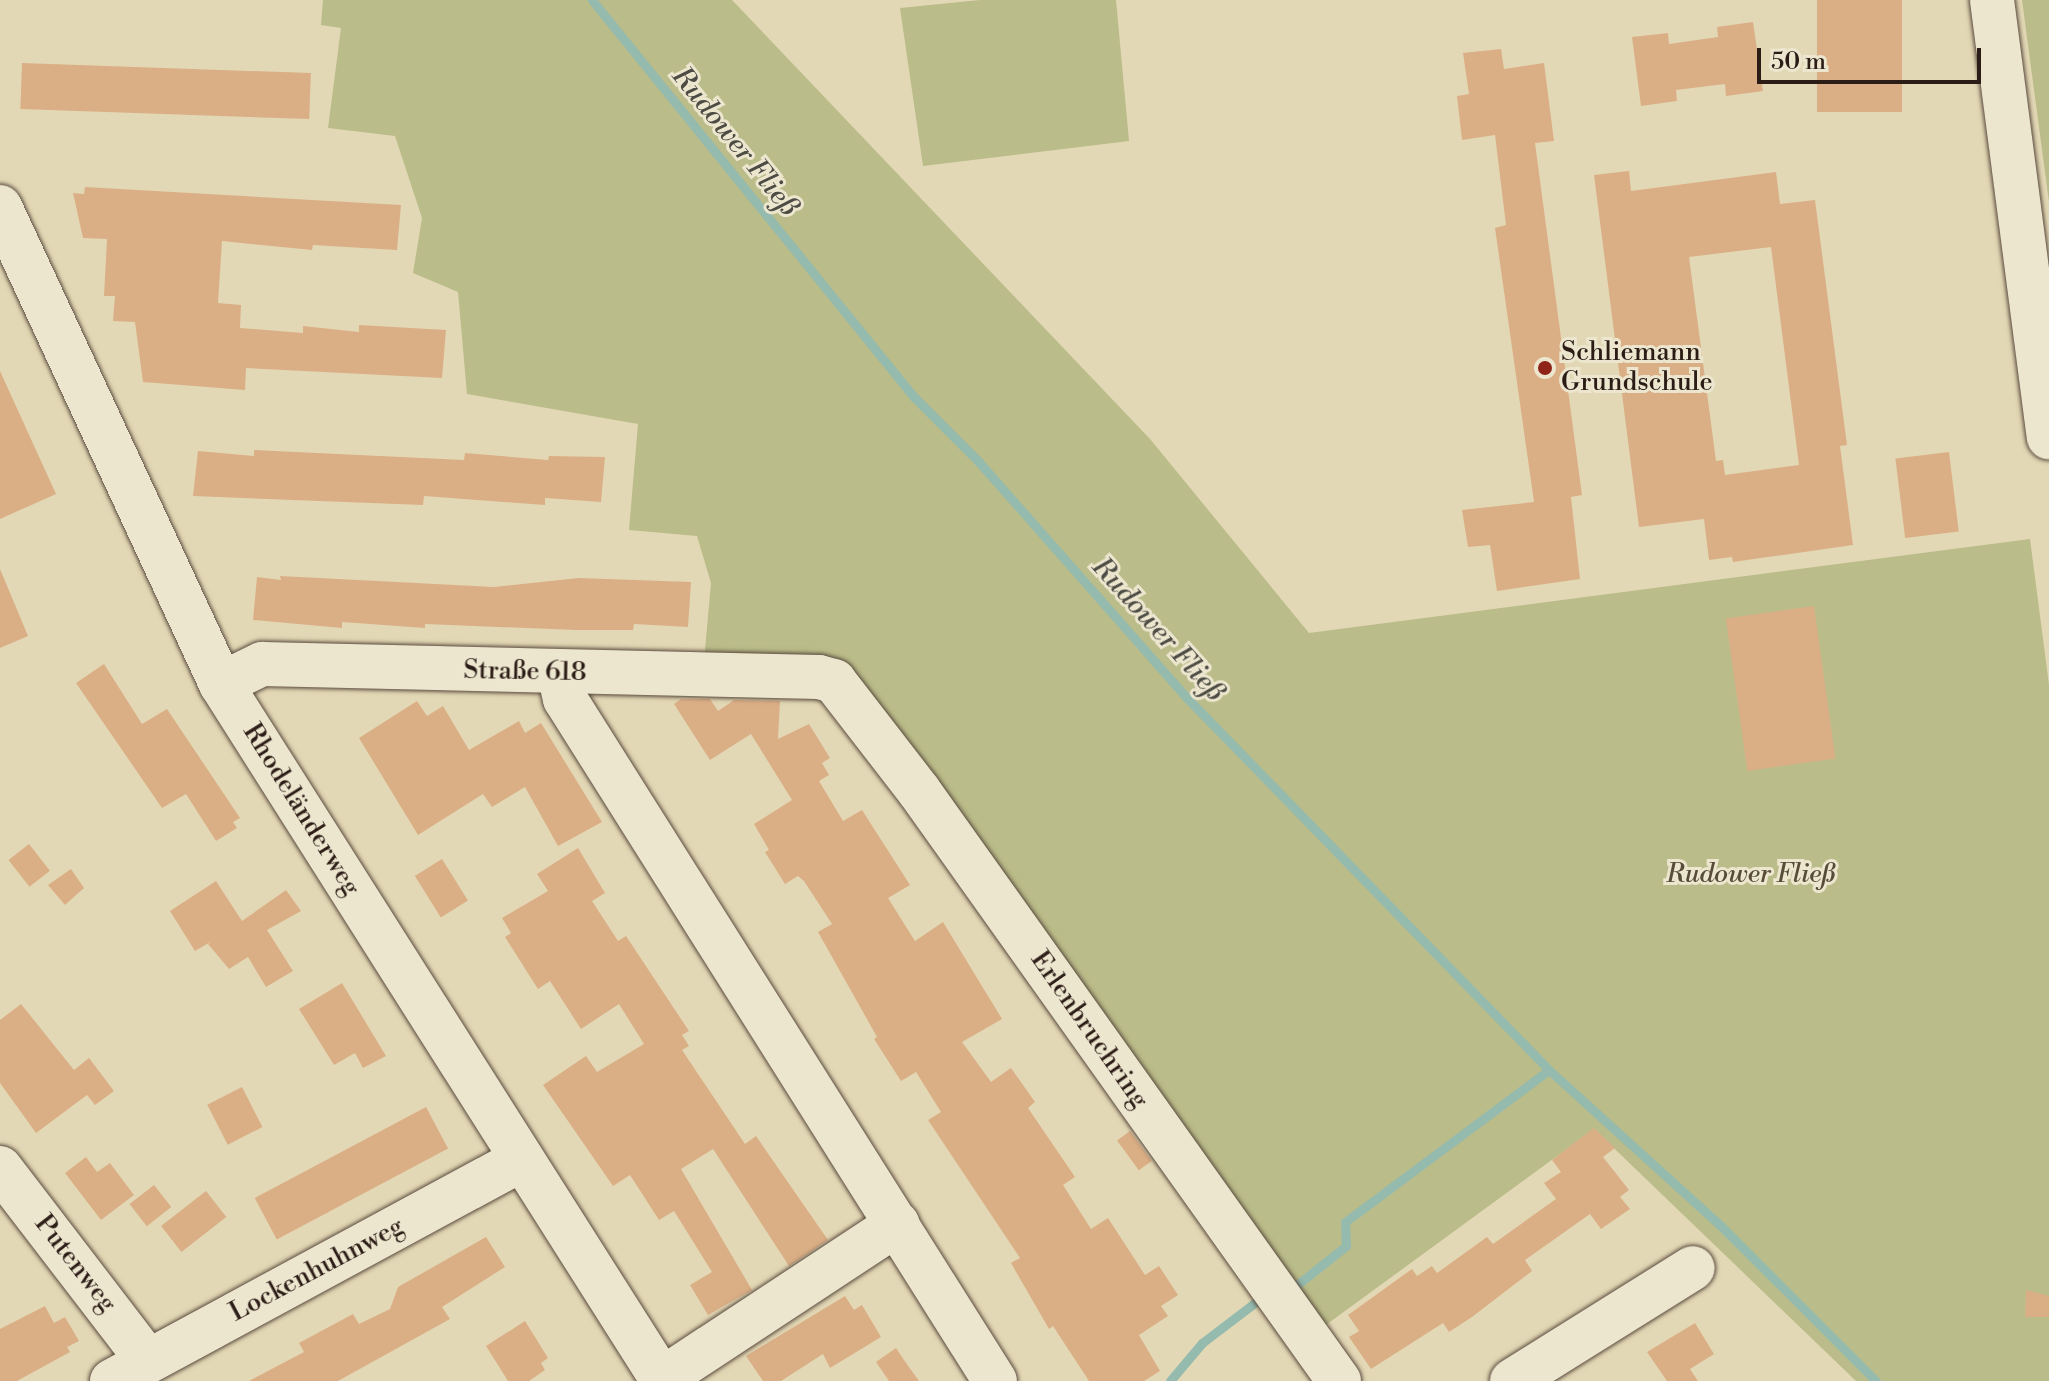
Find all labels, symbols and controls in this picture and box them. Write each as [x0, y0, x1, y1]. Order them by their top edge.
scale bar [1761, 32, 1985, 82]
text: 50 m [1771, 47, 1826, 77]
water label: Rudower Fließ [664, 60, 806, 224]
place label: Schliemann Grundschule [1561, 337, 1713, 398]
marker: Schliemann Grundschule [1536, 359, 1554, 377]
water label: Rudower Fließ [1084, 551, 1232, 709]
street label: Straße 618 [463, 655, 587, 689]
street label: Rhodeländerweg [236, 718, 366, 902]
park label: Rudower Fließ [1666, 859, 1836, 891]
street label: Erlenbruchring [1023, 946, 1155, 1114]
street label: Putenweg [27, 1209, 123, 1319]
street label: Lockenhuhnweg [225, 1211, 409, 1329]

